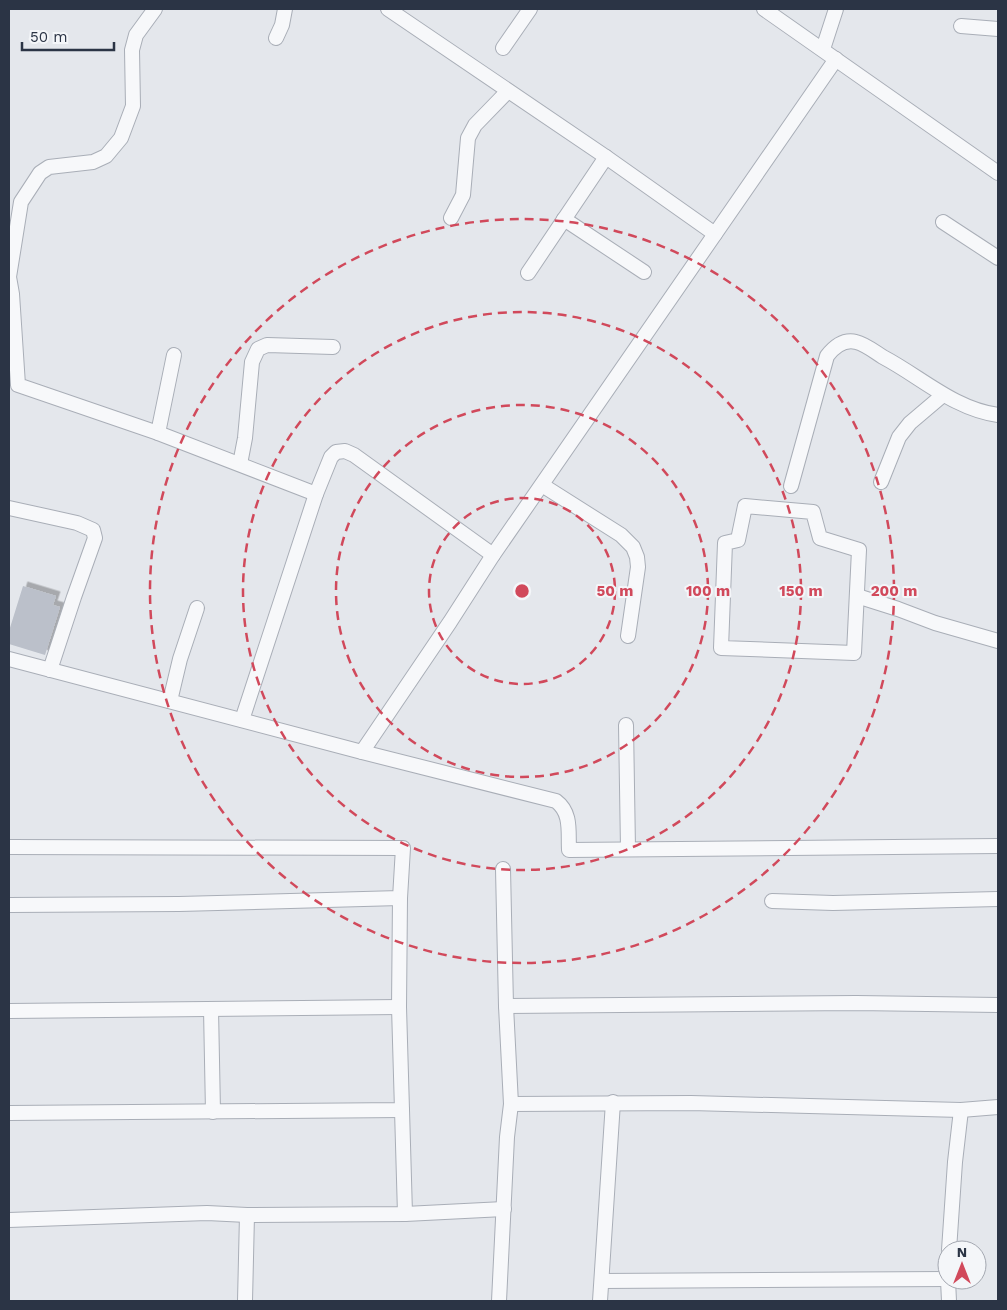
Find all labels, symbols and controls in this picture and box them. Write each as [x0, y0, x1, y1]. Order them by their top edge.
scale bar [22, 20, 115, 52]
text: 50 m [30, 28, 67, 46]
centre of rings [513, 582, 531, 600]
text: 50 m [597, 582, 633, 600]
text: 100 m [686, 582, 730, 600]
text: 150 m [779, 582, 823, 600]
text: 200 m [871, 582, 917, 600]
north arrow [937, 1240, 987, 1290]
text: N [957, 1244, 967, 1260]

